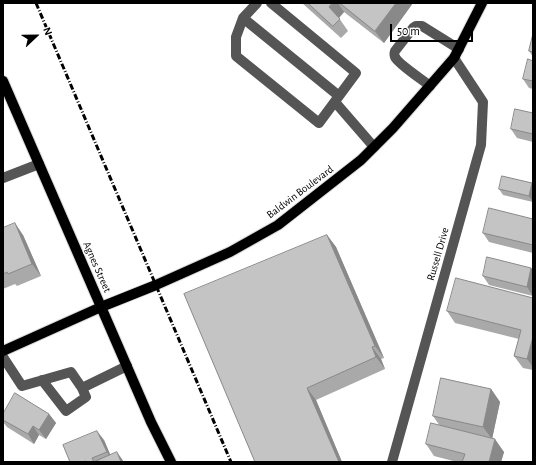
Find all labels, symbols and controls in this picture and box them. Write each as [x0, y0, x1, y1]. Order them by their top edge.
north arrow [16, 16, 56, 56]
scale bar [392, 16, 475, 42]
text: 50 m [397, 25, 420, 37]
text: N [41, 26, 54, 37]
street label: Baldwin Boulevard [264, 163, 336, 221]
street label: Russell Drive [424, 226, 452, 282]
street label: Agnes Street [80, 240, 114, 294]

